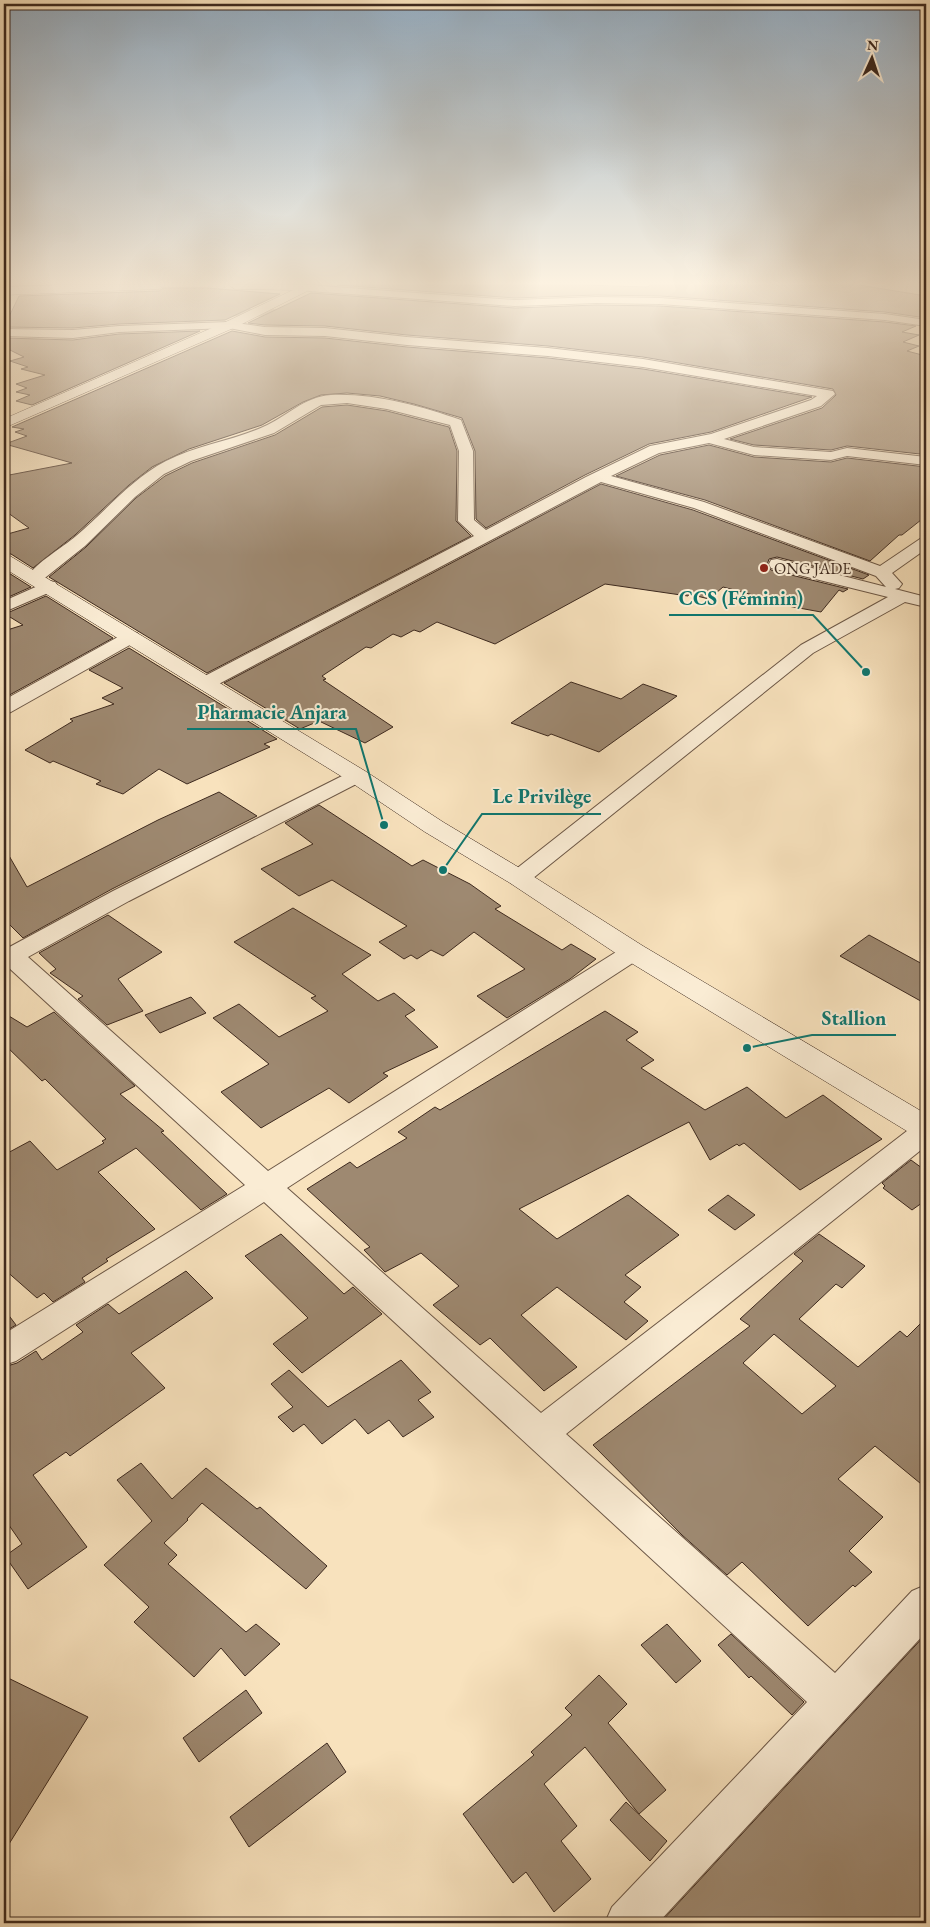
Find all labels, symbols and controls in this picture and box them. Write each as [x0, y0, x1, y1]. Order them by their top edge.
north arrow [848, 32, 898, 82]
text: N [867, 36, 879, 54]
place label: ONG JADE [774, 558, 851, 579]
marker: ONG JADE [758, 562, 770, 574]
callout: CCS (Féminin) [669, 580, 813, 615]
text: CCS (Féminin) [679, 585, 803, 611]
callout: Pharmacie Anjara [187, 694, 356, 729]
text: Pharmacie Anjara [197, 699, 347, 725]
callout: Le Privilège [482, 779, 601, 814]
text: Le Privilège [493, 783, 591, 809]
callout: Stallion [812, 1000, 896, 1035]
text: Stallion [822, 1005, 886, 1031]

